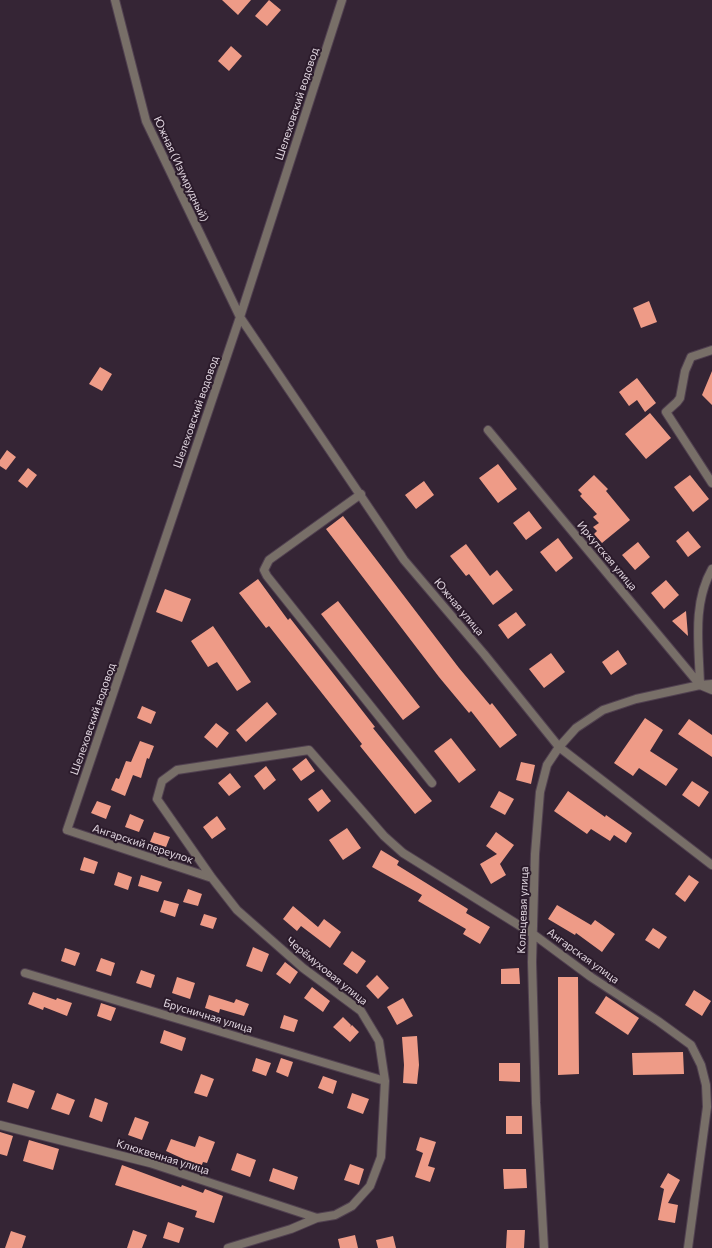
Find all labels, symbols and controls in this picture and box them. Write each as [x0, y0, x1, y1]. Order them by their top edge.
street label: Шелеховский водовод [273, 46, 321, 162]
street label: Южная (Изумрудный) [151, 114, 211, 224]
street label: Шелеховский водовод [171, 354, 221, 470]
street label: Иркутская улица [574, 519, 640, 593]
street label: Южная улица [431, 576, 487, 638]
street label: Шелеховский водовод [68, 661, 118, 777]
street label: Ангарский переулок [91, 821, 195, 867]
street label: Кольцевая улица [515, 866, 531, 954]
street label: Ангарская улица [544, 925, 622, 987]
street label: Черёмуховая улица [284, 934, 370, 1008]
street label: Брусничная улица [162, 996, 254, 1036]
street label: Клюквенная улица [115, 1137, 211, 1177]

